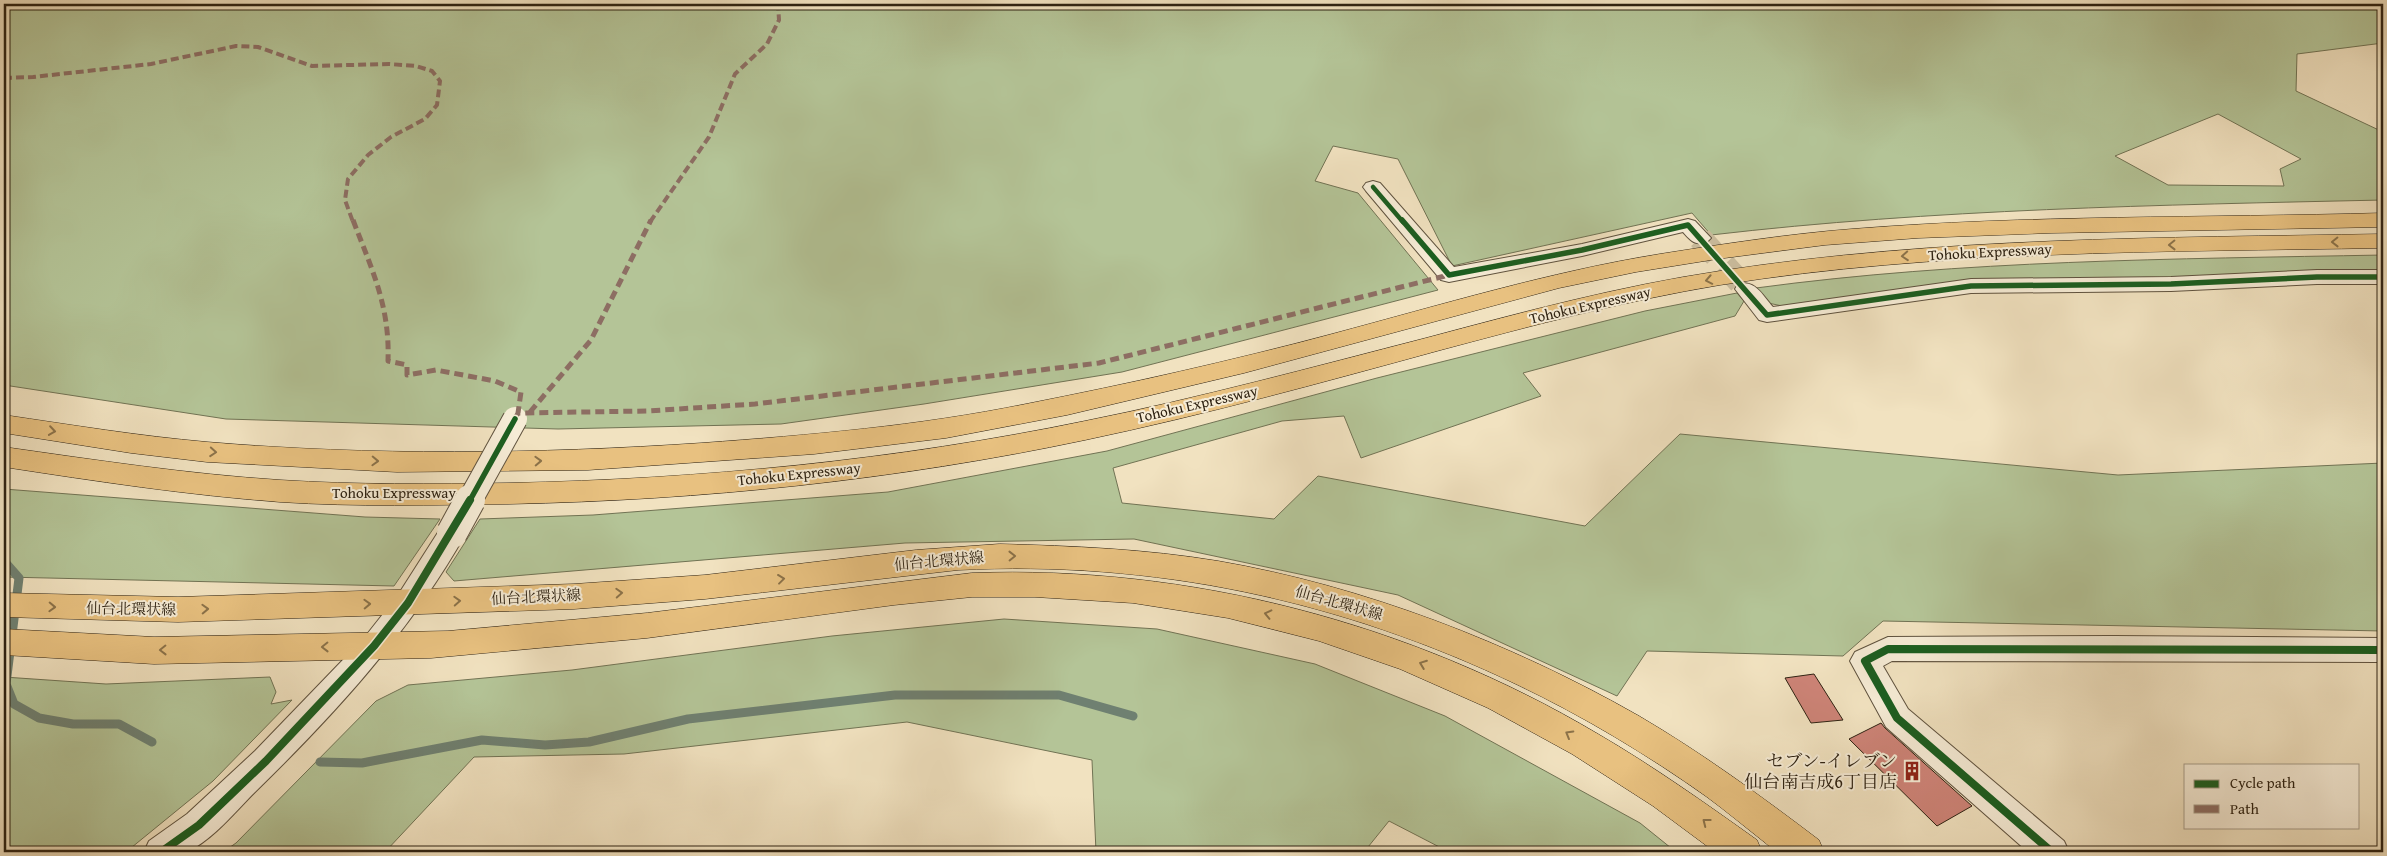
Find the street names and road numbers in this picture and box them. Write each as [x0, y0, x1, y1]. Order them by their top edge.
street label: Tohoku Expressway [1928, 238, 2053, 265]
street label: Tohoku Expressway [1527, 280, 1653, 329]
street label: Tohoku Expressway [1134, 379, 1260, 428]
street label: Tohoku Expressway [736, 457, 862, 490]
street label: Tohoku Expressway [332, 482, 456, 503]
street label: 仙台北環状線 [893, 546, 985, 575]
street label: 仙台北環状線 [1293, 580, 1385, 625]
street label: 仙台北環状線 [490, 584, 581, 609]
street label: 仙台北環状線 [86, 597, 176, 620]

